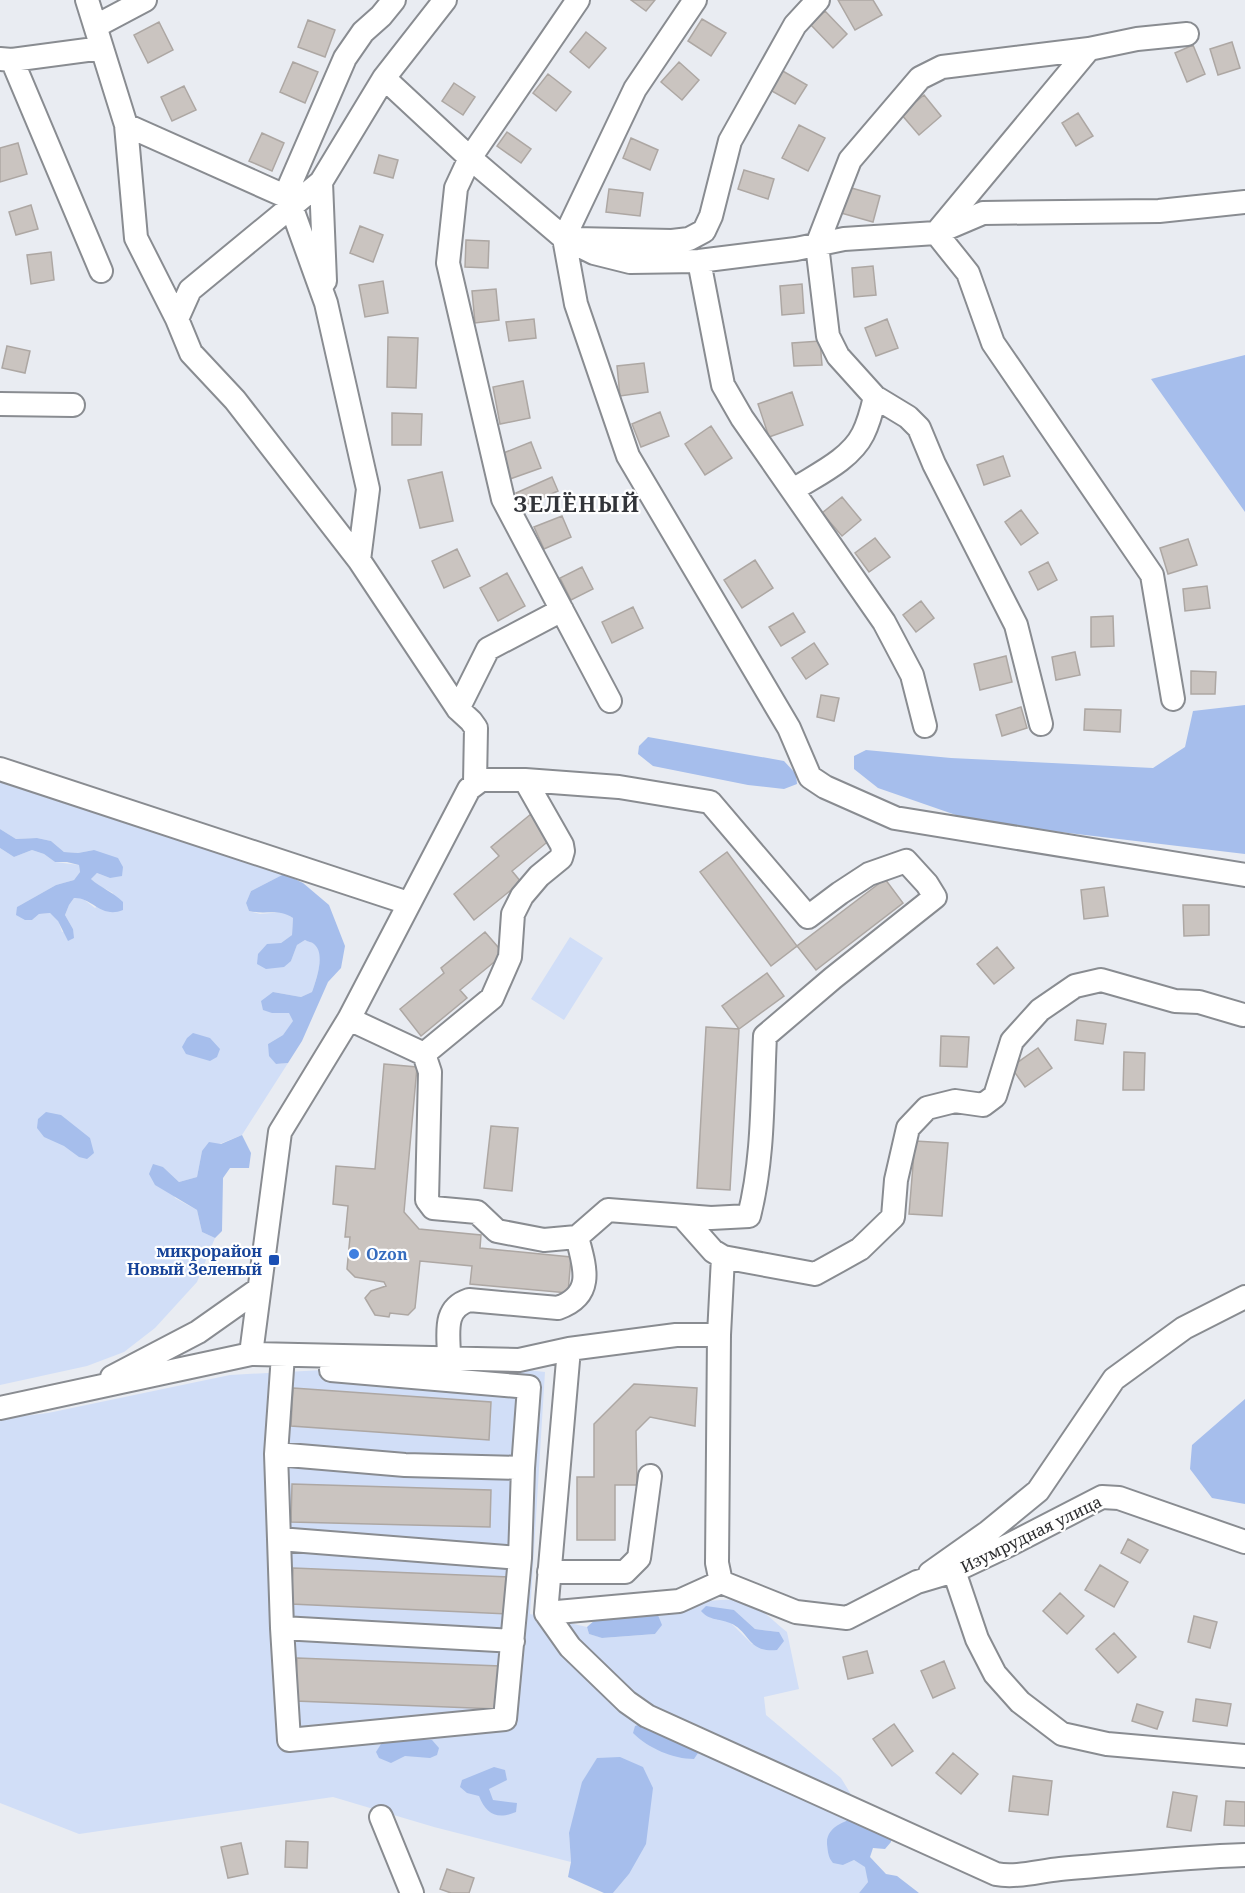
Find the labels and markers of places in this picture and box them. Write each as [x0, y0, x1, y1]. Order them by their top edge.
place label: микрорайон Новый Зеленый [127, 1240, 262, 1280]
place label: Ozon [366, 1243, 408, 1265]
marker: Ozon [347, 1247, 361, 1261]
marker: микрорайон Новый Зеленый [267, 1253, 281, 1267]

